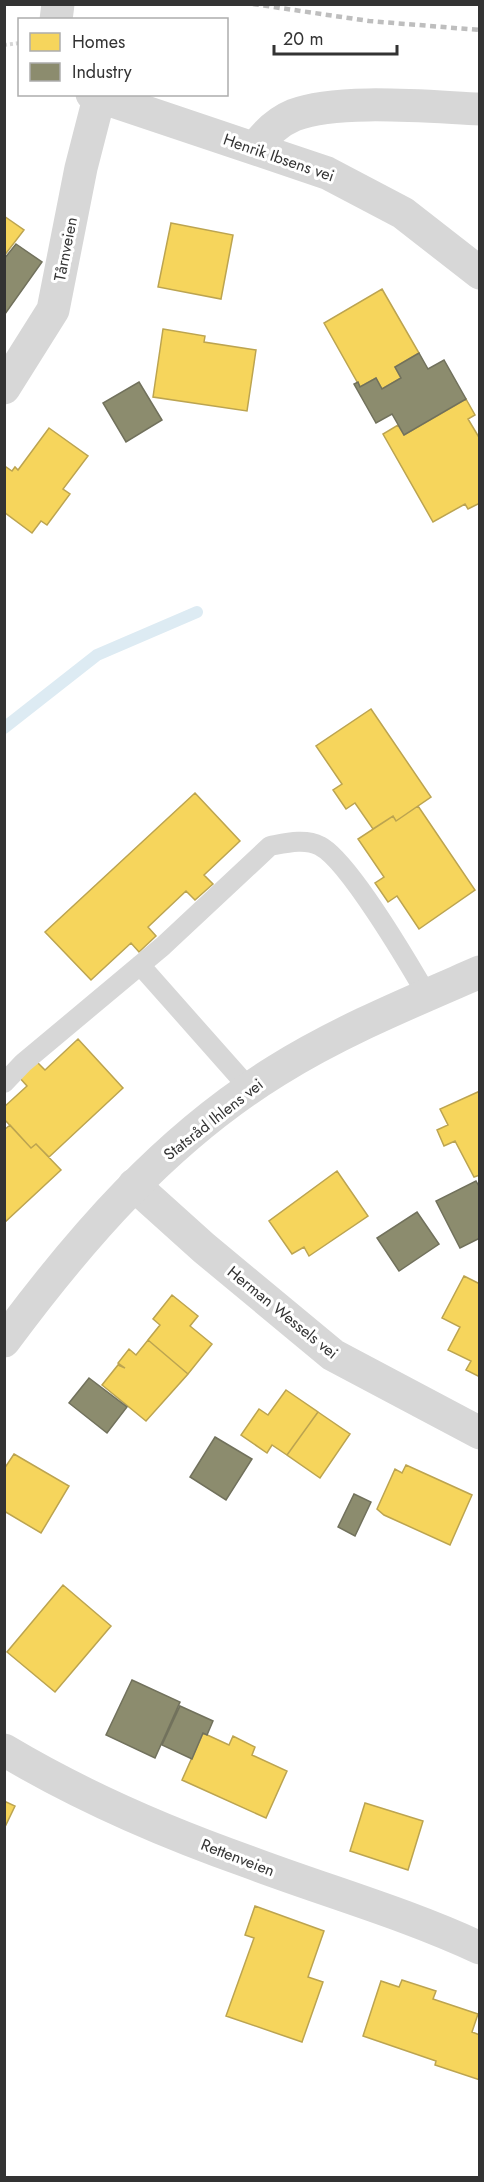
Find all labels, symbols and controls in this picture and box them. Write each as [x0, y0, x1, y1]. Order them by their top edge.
legend [18, 18, 228, 96]
scale bar [274, 18, 397, 56]
text: 20 m [283, 26, 323, 52]
text: Homes [72, 29, 125, 55]
text: Industry [72, 59, 132, 85]
street label: Henrik Ibsens vei [220, 128, 337, 187]
street label: Tårnveien [48, 215, 83, 283]
street label: Statsråd Ihlens vei [159, 1073, 268, 1166]
street label: Herman Wessels vei [222, 1260, 343, 1364]
street label: Rettenveien [198, 1833, 278, 1882]

